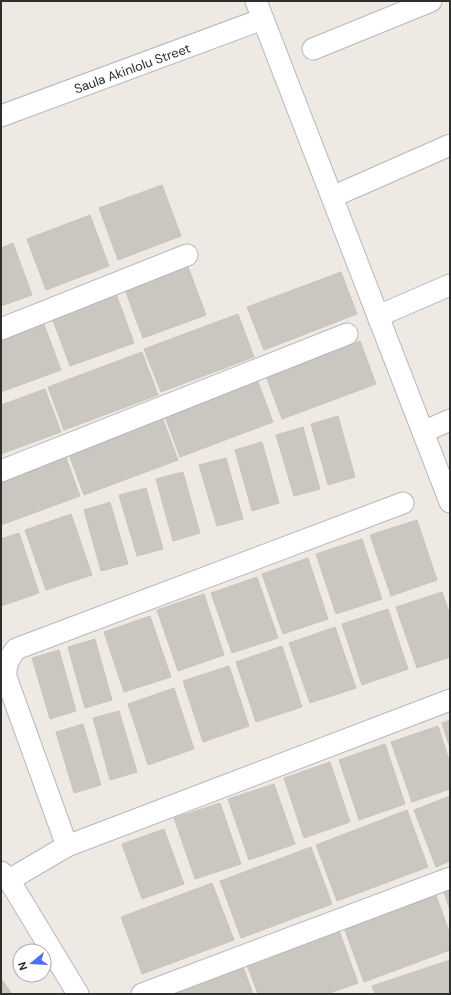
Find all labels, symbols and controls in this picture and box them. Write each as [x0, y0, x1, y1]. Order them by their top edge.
street label: Saula Akinlolu Street [72, 40, 193, 97]
north arrow [12, 943, 52, 983]
text: N [15, 960, 30, 972]

